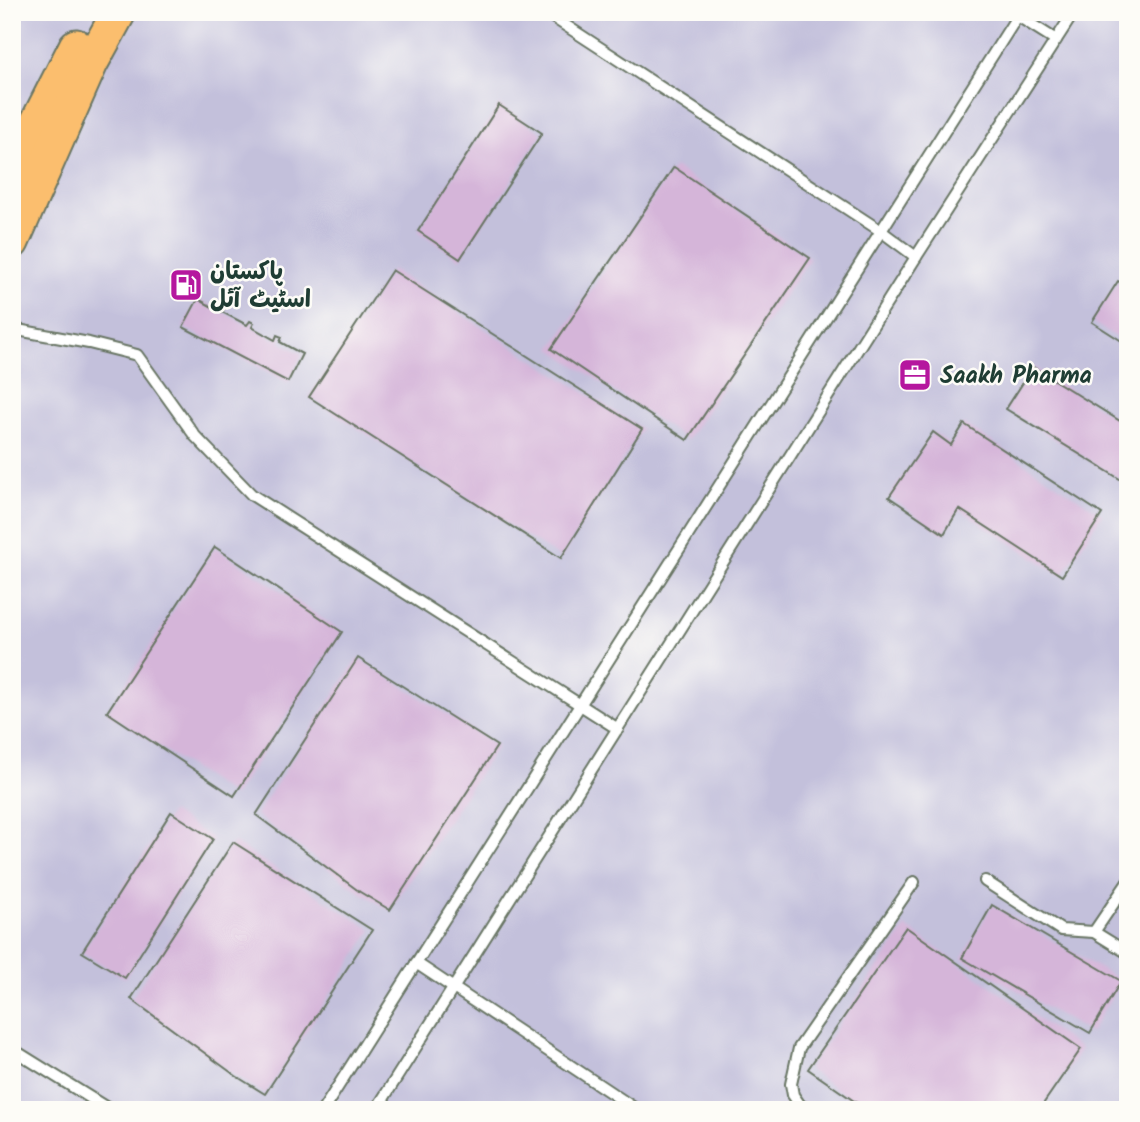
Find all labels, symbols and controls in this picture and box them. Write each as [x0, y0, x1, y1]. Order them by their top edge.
place label: پاکستان اسٹیٹ آئل [210, 253, 311, 320]
fuel station icon: پاکستان اسٹیٹ آئل [167, 266, 205, 304]
office icon: Saakh Pharma [896, 356, 934, 394]
place label: Saakh Pharma [940, 357, 1092, 396]

